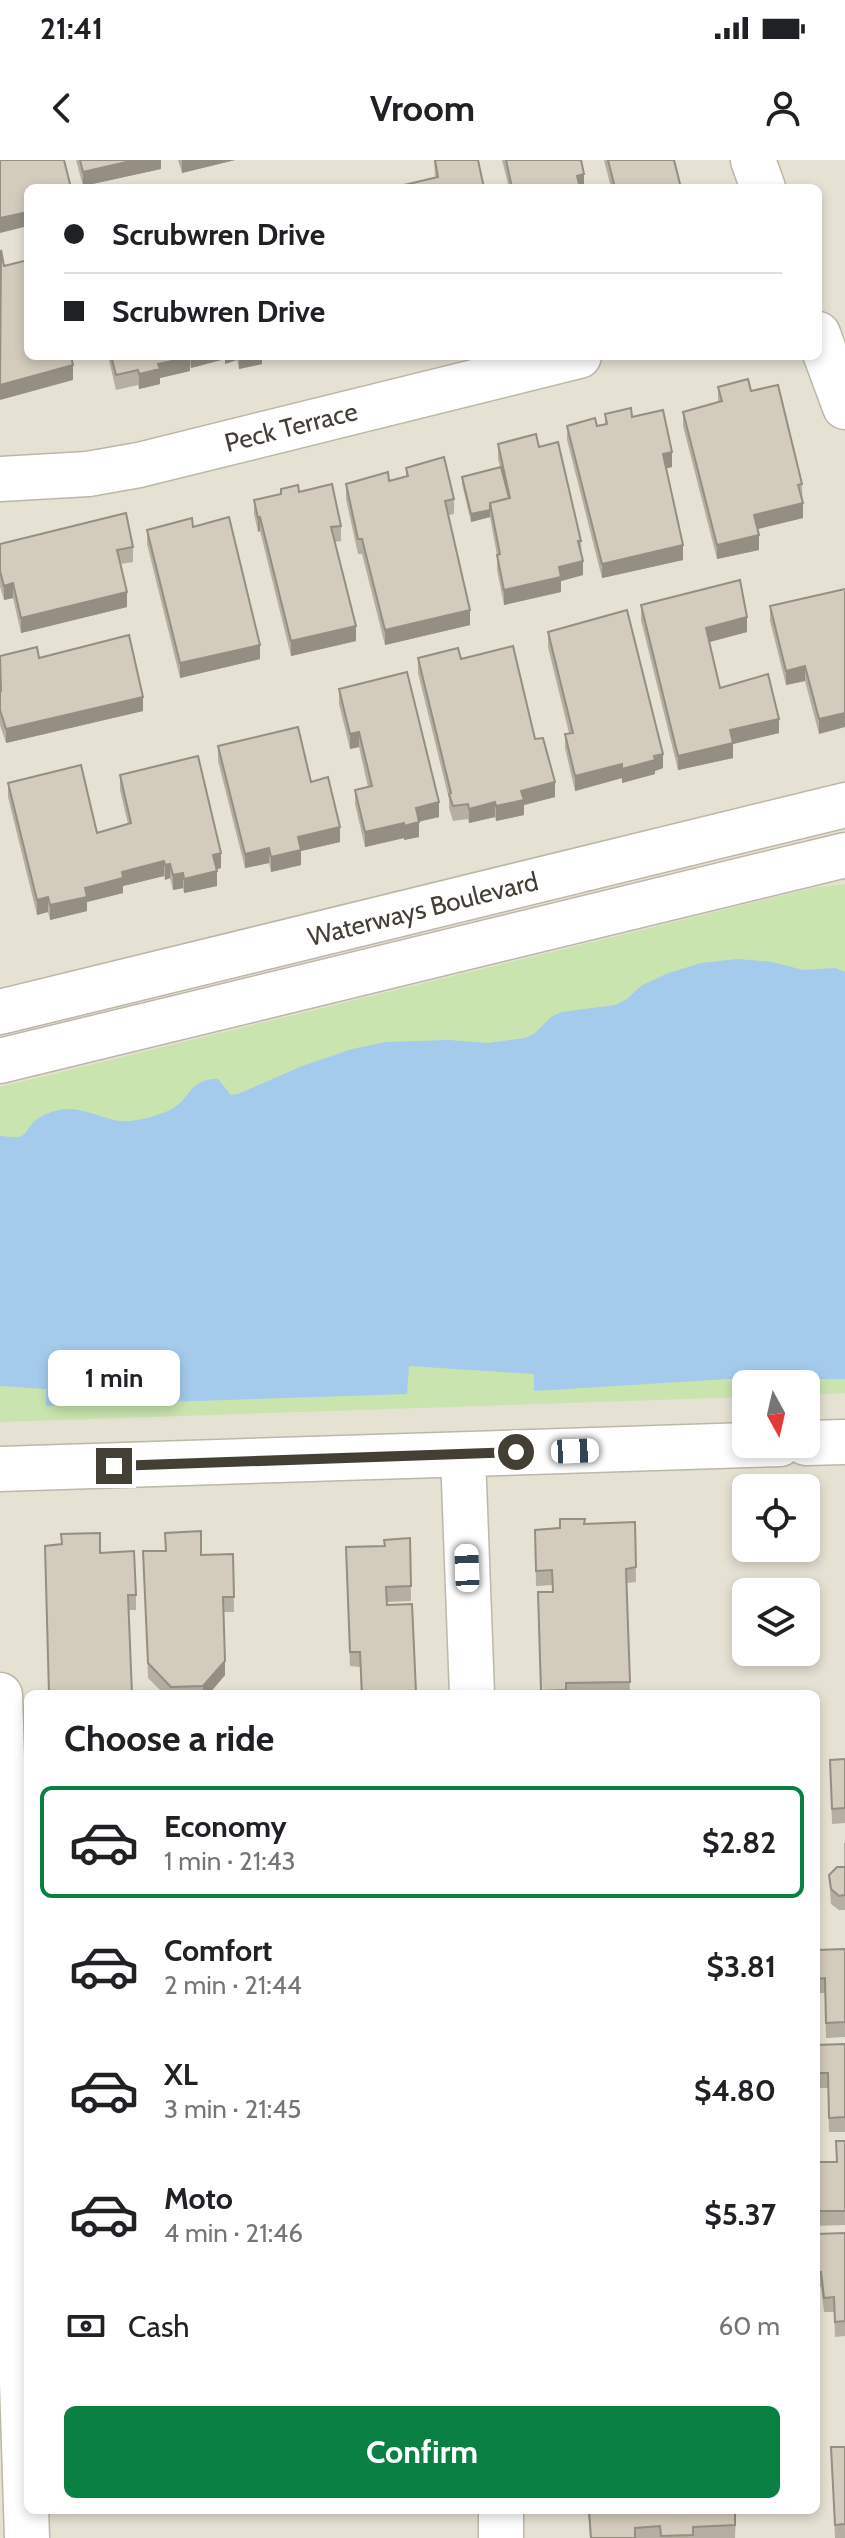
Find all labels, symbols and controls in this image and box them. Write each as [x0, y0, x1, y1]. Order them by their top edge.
text: 21:41 [40, 10, 103, 47]
icon: back [40, 86, 84, 130]
text: Vroom [370, 86, 475, 130]
icon: person [761, 86, 805, 130]
text: Scrubwren Drive [112, 216, 325, 253]
text: Scrubwren Drive [112, 293, 325, 330]
street label: Peck Terrace [221, 395, 361, 459]
street label: Waterways Boulevard [304, 865, 542, 953]
callout: 1 min [48, 1350, 180, 1406]
text: 1 min [85, 1362, 143, 1394]
north arrow [732, 1370, 820, 1458]
map controls [732, 1370, 820, 1666]
route start [498, 1434, 534, 1470]
car [551, 1438, 599, 1464]
route end [96, 1448, 132, 1484]
button: locate [732, 1474, 820, 1562]
car [454, 1544, 480, 1592]
button: layers [732, 1578, 820, 1666]
text: Choose a ride [64, 1716, 274, 1760]
icon: car [68, 1806, 140, 1878]
text: Economy [164, 1808, 287, 1845]
text: $2.82 [702, 1824, 776, 1861]
text: 1 min · 21:43 [164, 1845, 296, 1877]
icon: car [68, 1930, 140, 2002]
text: Comfort [164, 1932, 272, 1969]
text: $3.81 [707, 1948, 776, 1985]
text: 2 min · 21:44 [164, 1969, 302, 2001]
icon: car [68, 2054, 140, 2126]
text: XL [164, 2056, 198, 2093]
text: $4.80 [694, 2072, 776, 2109]
text: 3 min · 21:45 [164, 2093, 301, 2125]
icon: car [68, 2178, 140, 2250]
text: Moto [164, 2180, 233, 2217]
text: $5.37 [704, 2196, 776, 2233]
text: 4 min · 21:46 [164, 2217, 303, 2249]
icon: cash [64, 2304, 108, 2348]
text: Cash [128, 2308, 190, 2345]
text: 60 m [718, 2310, 780, 2342]
button: Confirm [64, 2406, 780, 2498]

